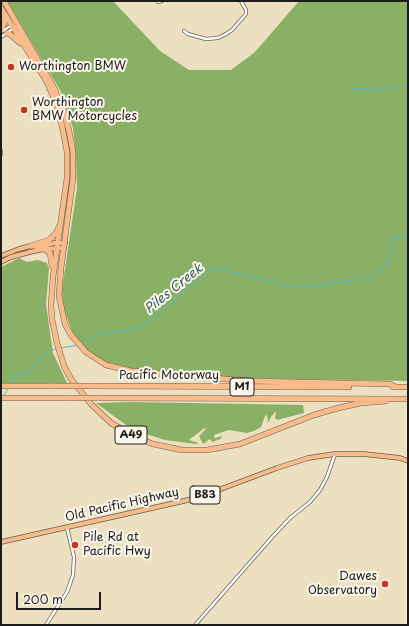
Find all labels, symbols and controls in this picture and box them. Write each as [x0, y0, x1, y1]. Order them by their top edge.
place label: Worthington BMW [19, 60, 126, 74]
marker: Worthington BMW [6, 62, 16, 72]
place label: Worthington BMW Motorcycles [32, 96, 137, 124]
marker: Worthington BMW Motorcycles [19, 105, 29, 115]
water label: Piles Creek [142, 261, 206, 317]
street label: Pacific Motorway [119, 369, 219, 383]
road number: M1 [230, 378, 254, 396]
road number: A49 [115, 426, 147, 444]
street label: Old Pacific Highway [64, 485, 180, 525]
road number: B83 [190, 486, 220, 504]
place label: Pile Rd at Pacific Hwy [83, 531, 151, 559]
marker: Pile Rd at Pacific Hwy [70, 540, 80, 550]
place label: Dawes Observatory [308, 570, 377, 598]
marker: Dawes Observatory [380, 579, 390, 589]
scale bar [18, 584, 103, 610]
text: 200 m [23, 590, 63, 608]

